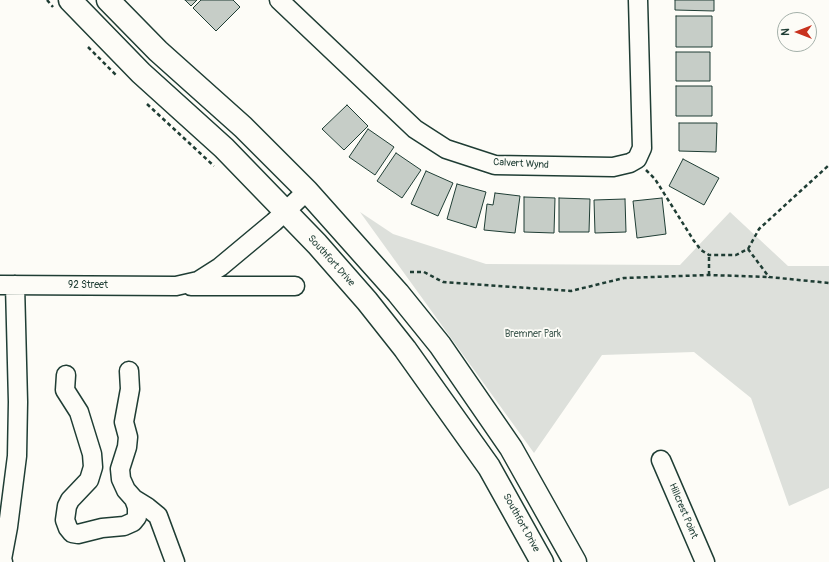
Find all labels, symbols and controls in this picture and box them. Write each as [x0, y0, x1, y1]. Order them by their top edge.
north arrow [777, 12, 817, 52]
text: N [779, 28, 792, 36]
street label: Calvert Wynd [493, 157, 549, 171]
street label: Southfort Drive [305, 233, 357, 289]
street label: 92 Street [68, 279, 108, 291]
park label: Bremner Park [505, 328, 561, 340]
street label: Hillcrest Point [666, 481, 700, 541]
street label: Southfort Drive [500, 492, 542, 554]

